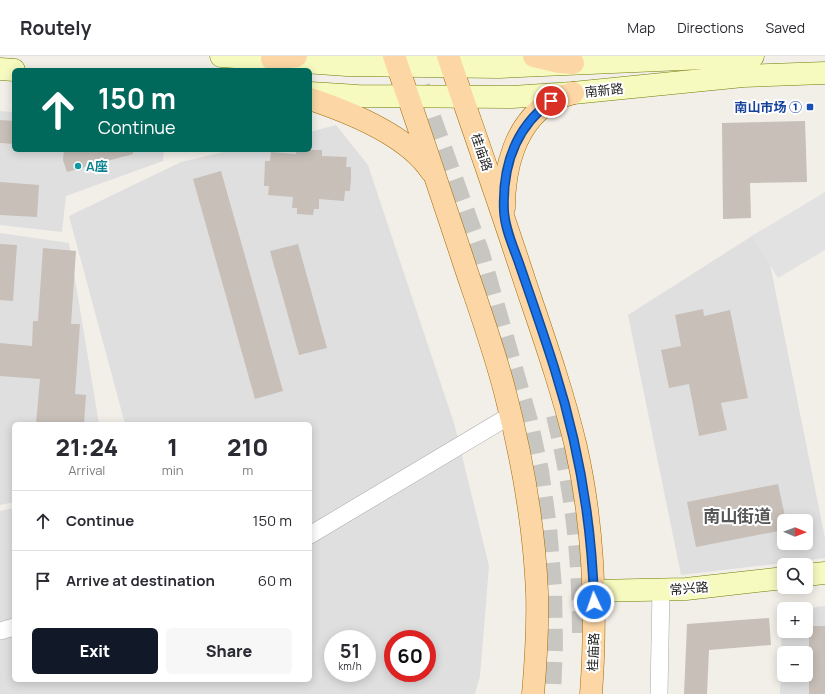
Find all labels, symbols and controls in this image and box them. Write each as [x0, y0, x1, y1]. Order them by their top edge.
text: Routely [20, 15, 91, 41]
text: Map [627, 18, 655, 37]
text: Directions [677, 18, 744, 37]
text: Saved [766, 18, 805, 37]
text: 150 m [98, 79, 176, 117]
street label: 南新路 [584, 79, 624, 101]
icon: ahead [32, 84, 84, 136]
pin [534, 84, 568, 118]
icon: arrive [540, 90, 562, 112]
place label: 南山市场 ① [734, 98, 802, 116]
marker: 南山市场 ① [805, 102, 815, 112]
text: Continue [98, 115, 176, 139]
street label: 桂庙路 [467, 131, 497, 173]
place label: A座 [86, 157, 108, 175]
marker: A座 [73, 161, 83, 171]
text: 21:24 [55, 430, 118, 463]
text: 1 [167, 430, 178, 463]
text: 210 [227, 430, 269, 463]
text: Arrival [68, 461, 105, 479]
text: min [162, 461, 183, 479]
text: m [242, 461, 253, 479]
district label: 南山街道 [703, 504, 771, 527]
icon: ahead [32, 510, 54, 532]
text: Continue [66, 510, 134, 531]
text: 150 m [253, 510, 292, 531]
north arrow [777, 514, 813, 550]
map controls [777, 514, 813, 682]
button: search [777, 558, 813, 594]
icon: arrive [32, 570, 54, 592]
text: Arrive at destination [66, 570, 215, 591]
text: 60 m [258, 570, 292, 591]
street label: 常兴路 [669, 577, 709, 599]
position arrow [573, 581, 615, 623]
button: + [777, 602, 813, 638]
button: Exit [32, 628, 158, 674]
button: Share [166, 628, 292, 674]
speed limit sign: 60 [384, 630, 436, 682]
street label: 桂庙路 [583, 632, 603, 672]
text: 51 [340, 637, 360, 664]
button: − [777, 646, 813, 682]
text: km/h [338, 659, 362, 673]

